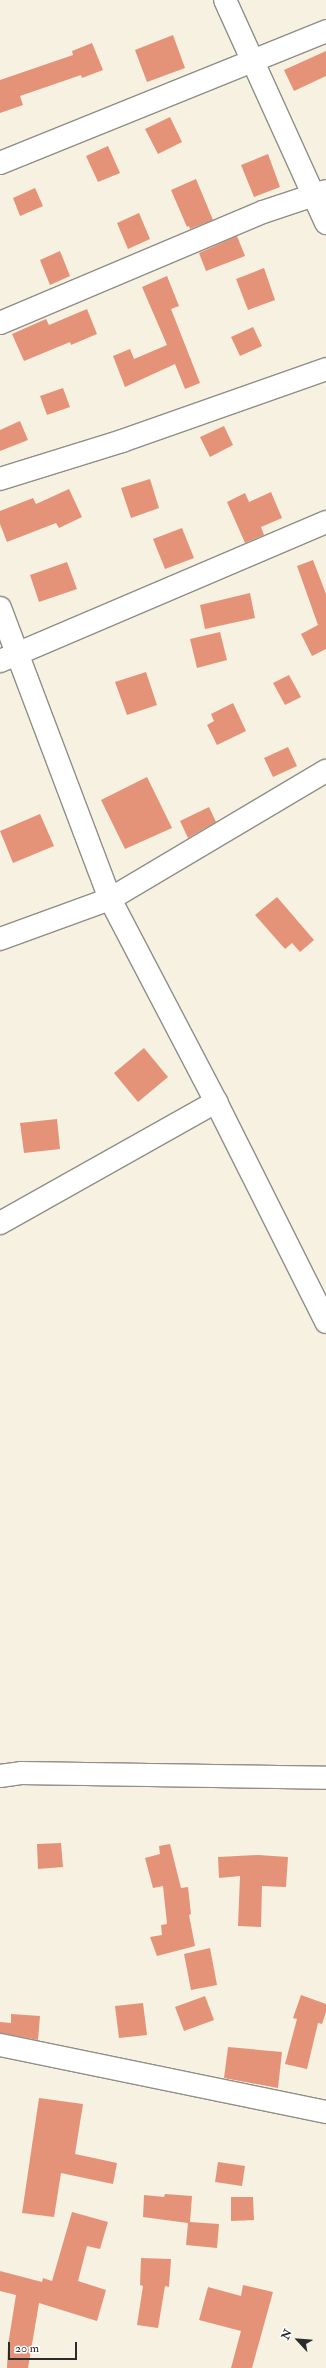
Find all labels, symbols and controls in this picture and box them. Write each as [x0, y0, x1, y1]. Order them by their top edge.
north arrow [278, 2320, 318, 2360]
text: N [279, 2327, 295, 2342]
scale bar [10, 2334, 79, 2360]
text: 20 m [15, 2341, 39, 2356]

